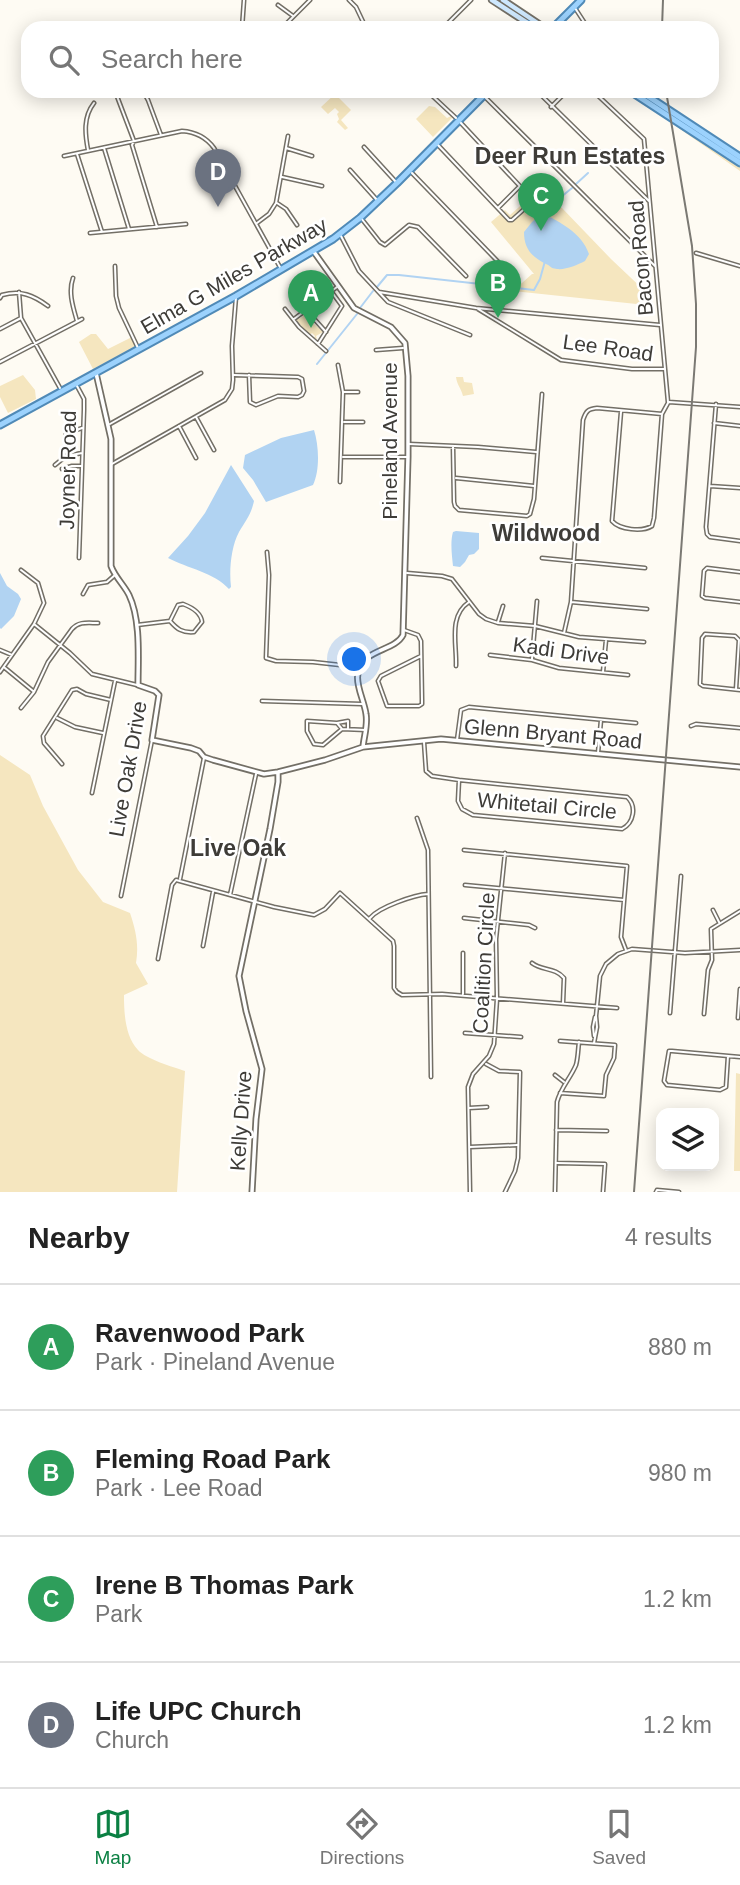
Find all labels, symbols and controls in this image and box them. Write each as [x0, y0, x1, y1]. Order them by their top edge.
search box [21, 21, 719, 98]
icon: search [45, 41, 83, 79]
text: Search here [101, 44, 243, 74]
district label: Deer Run Estates [475, 143, 665, 169]
pin: D [195, 149, 241, 207]
pin: C [518, 173, 564, 231]
street label: Bacon Road [624, 199, 657, 317]
street label: Elma G Miles Parkway [137, 213, 331, 338]
pin: B [475, 260, 521, 318]
pin: A [288, 270, 334, 328]
street label: Lee Road [561, 330, 655, 365]
street label: Pineland Avenue [378, 362, 401, 520]
street label: Joyner Road [55, 410, 80, 530]
district label: Wildwood [492, 520, 600, 546]
street label: Kadi Drive [512, 632, 611, 669]
your location [337, 642, 371, 676]
street label: Live Oak Drive [104, 699, 151, 839]
street label: Glenn Bryant Road [463, 714, 643, 753]
street label: Whitetail Circle [476, 788, 618, 823]
district label: Live Oak [190, 835, 286, 861]
street label: Coalition Circle [468, 892, 499, 1034]
street label: Kelly Drive [226, 1070, 255, 1172]
map controls [656, 1108, 719, 1171]
button: layers [656, 1108, 719, 1171]
text: Nearby [28, 1221, 130, 1254]
text: 4 results [625, 1224, 712, 1250]
text: Ravenwood Park [95, 1318, 305, 1348]
text: A [43, 1334, 59, 1360]
text: 880 m [648, 1334, 712, 1360]
text: Park · Pineland Avenue [95, 1349, 335, 1375]
text: Fleming Road Park [95, 1444, 331, 1474]
text: B [43, 1460, 59, 1486]
text: 980 m [648, 1460, 712, 1486]
text: Park · Lee Road [95, 1475, 262, 1501]
text: Irene B Thomas Park [95, 1570, 354, 1600]
text: C [43, 1586, 59, 1612]
text: 1.2 km [643, 1586, 712, 1612]
text: Park [95, 1601, 142, 1627]
text: Life UPC Church [95, 1696, 302, 1726]
text: D [43, 1712, 59, 1738]
text: 1.2 km [643, 1712, 712, 1738]
text: Church [95, 1727, 169, 1753]
tab: Map [94, 1805, 132, 1869]
tab: Directions [320, 1805, 404, 1869]
tab: Saved [592, 1805, 646, 1869]

